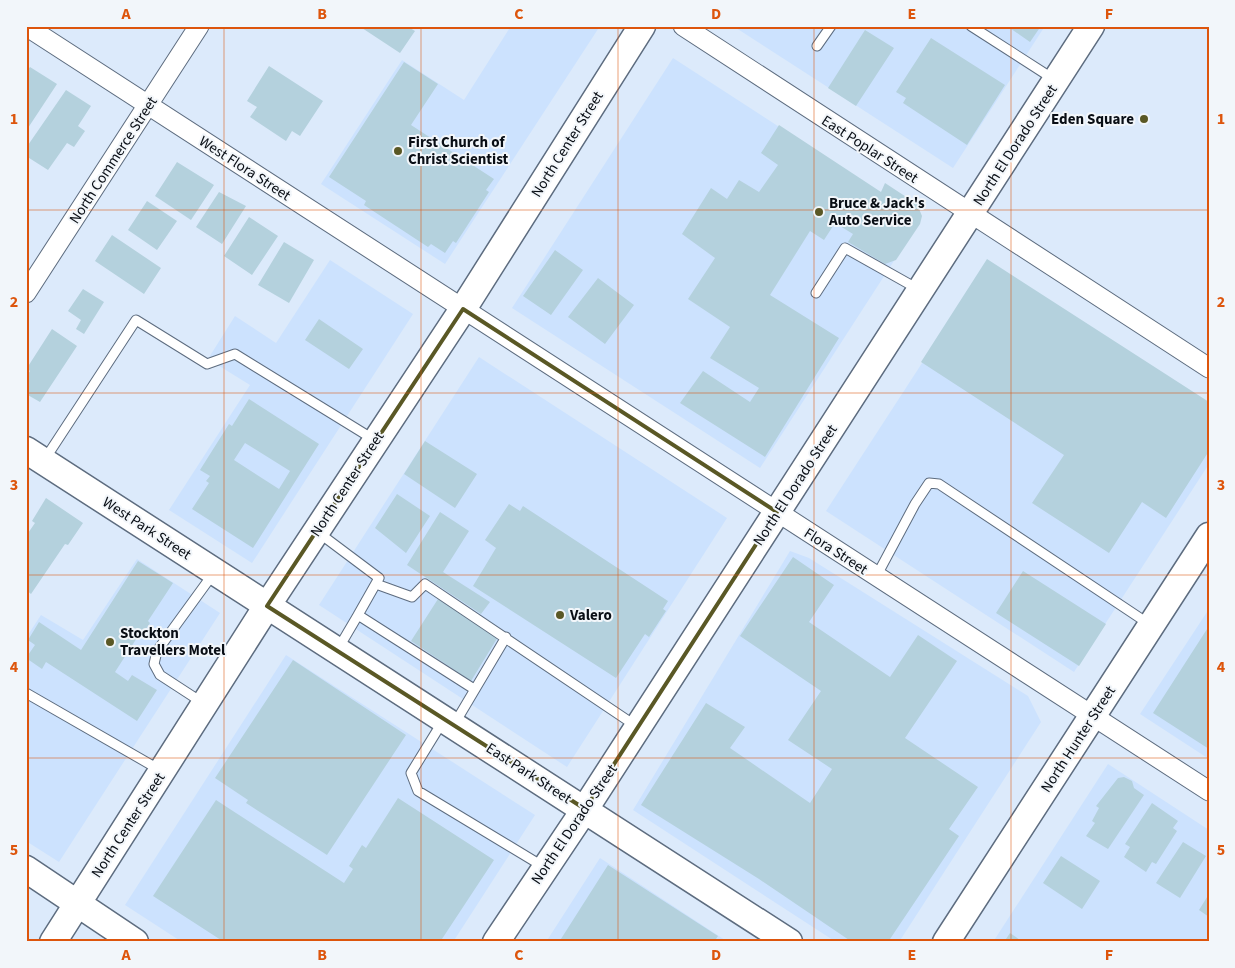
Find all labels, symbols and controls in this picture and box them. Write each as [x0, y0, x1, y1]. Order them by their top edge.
text: A [120, 3, 131, 25]
text: B [317, 3, 327, 25]
text: C [514, 3, 524, 25]
text: D [711, 3, 721, 25]
text: E [908, 3, 916, 25]
text: F [1105, 3, 1113, 25]
street label: North El Dorado Street [968, 81, 1063, 210]
street label: North Center Street [526, 87, 609, 201]
street label: North Commerce Street [64, 93, 162, 228]
text: 1 [10, 108, 18, 130]
text: 1 [1217, 108, 1225, 130]
place label: Eden Square [1051, 109, 1134, 130]
street label: East Poplar Street [817, 110, 922, 189]
marker: Eden Square [1138, 113, 1150, 125]
street label: West Flora Street [195, 131, 295, 206]
place label: First Church of Christ Scientist [408, 132, 509, 170]
marker: First Church of Christ Scientist [392, 145, 404, 157]
place label: Bruce & Jack's Auto Service [828, 193, 925, 231]
marker: Bruce & Jack's Auto Service [813, 206, 825, 218]
text: 2 [10, 291, 18, 313]
text: 2 [1217, 291, 1225, 313]
street label: North El Dorado Street [748, 421, 843, 550]
street label: North Center Street [306, 428, 389, 541]
text: 3 [10, 474, 18, 496]
text: 3 [1217, 474, 1225, 496]
street label: West Park Street [98, 492, 195, 565]
street label: Flora Street [800, 523, 872, 580]
place label: Valero [569, 605, 612, 626]
marker: Valero [554, 609, 566, 621]
place label: Stockton Travellers Motel [120, 623, 226, 661]
marker: Stockton Travellers Motel [104, 636, 116, 648]
text: 4 [10, 656, 19, 678]
text: 4 [1217, 656, 1226, 678]
street label: North Hunter Street [1036, 682, 1121, 797]
street label: East Park Street [482, 738, 576, 809]
street label: North El Dorado Street [526, 760, 622, 889]
street label: North Center Street [87, 769, 170, 882]
text: 5 [10, 839, 18, 861]
text: 5 [1217, 839, 1225, 861]
text: A [120, 944, 131, 966]
text: B [317, 944, 327, 966]
text: C [514, 944, 524, 966]
text: D [711, 944, 721, 966]
text: E [908, 944, 916, 966]
text: F [1105, 944, 1113, 966]

